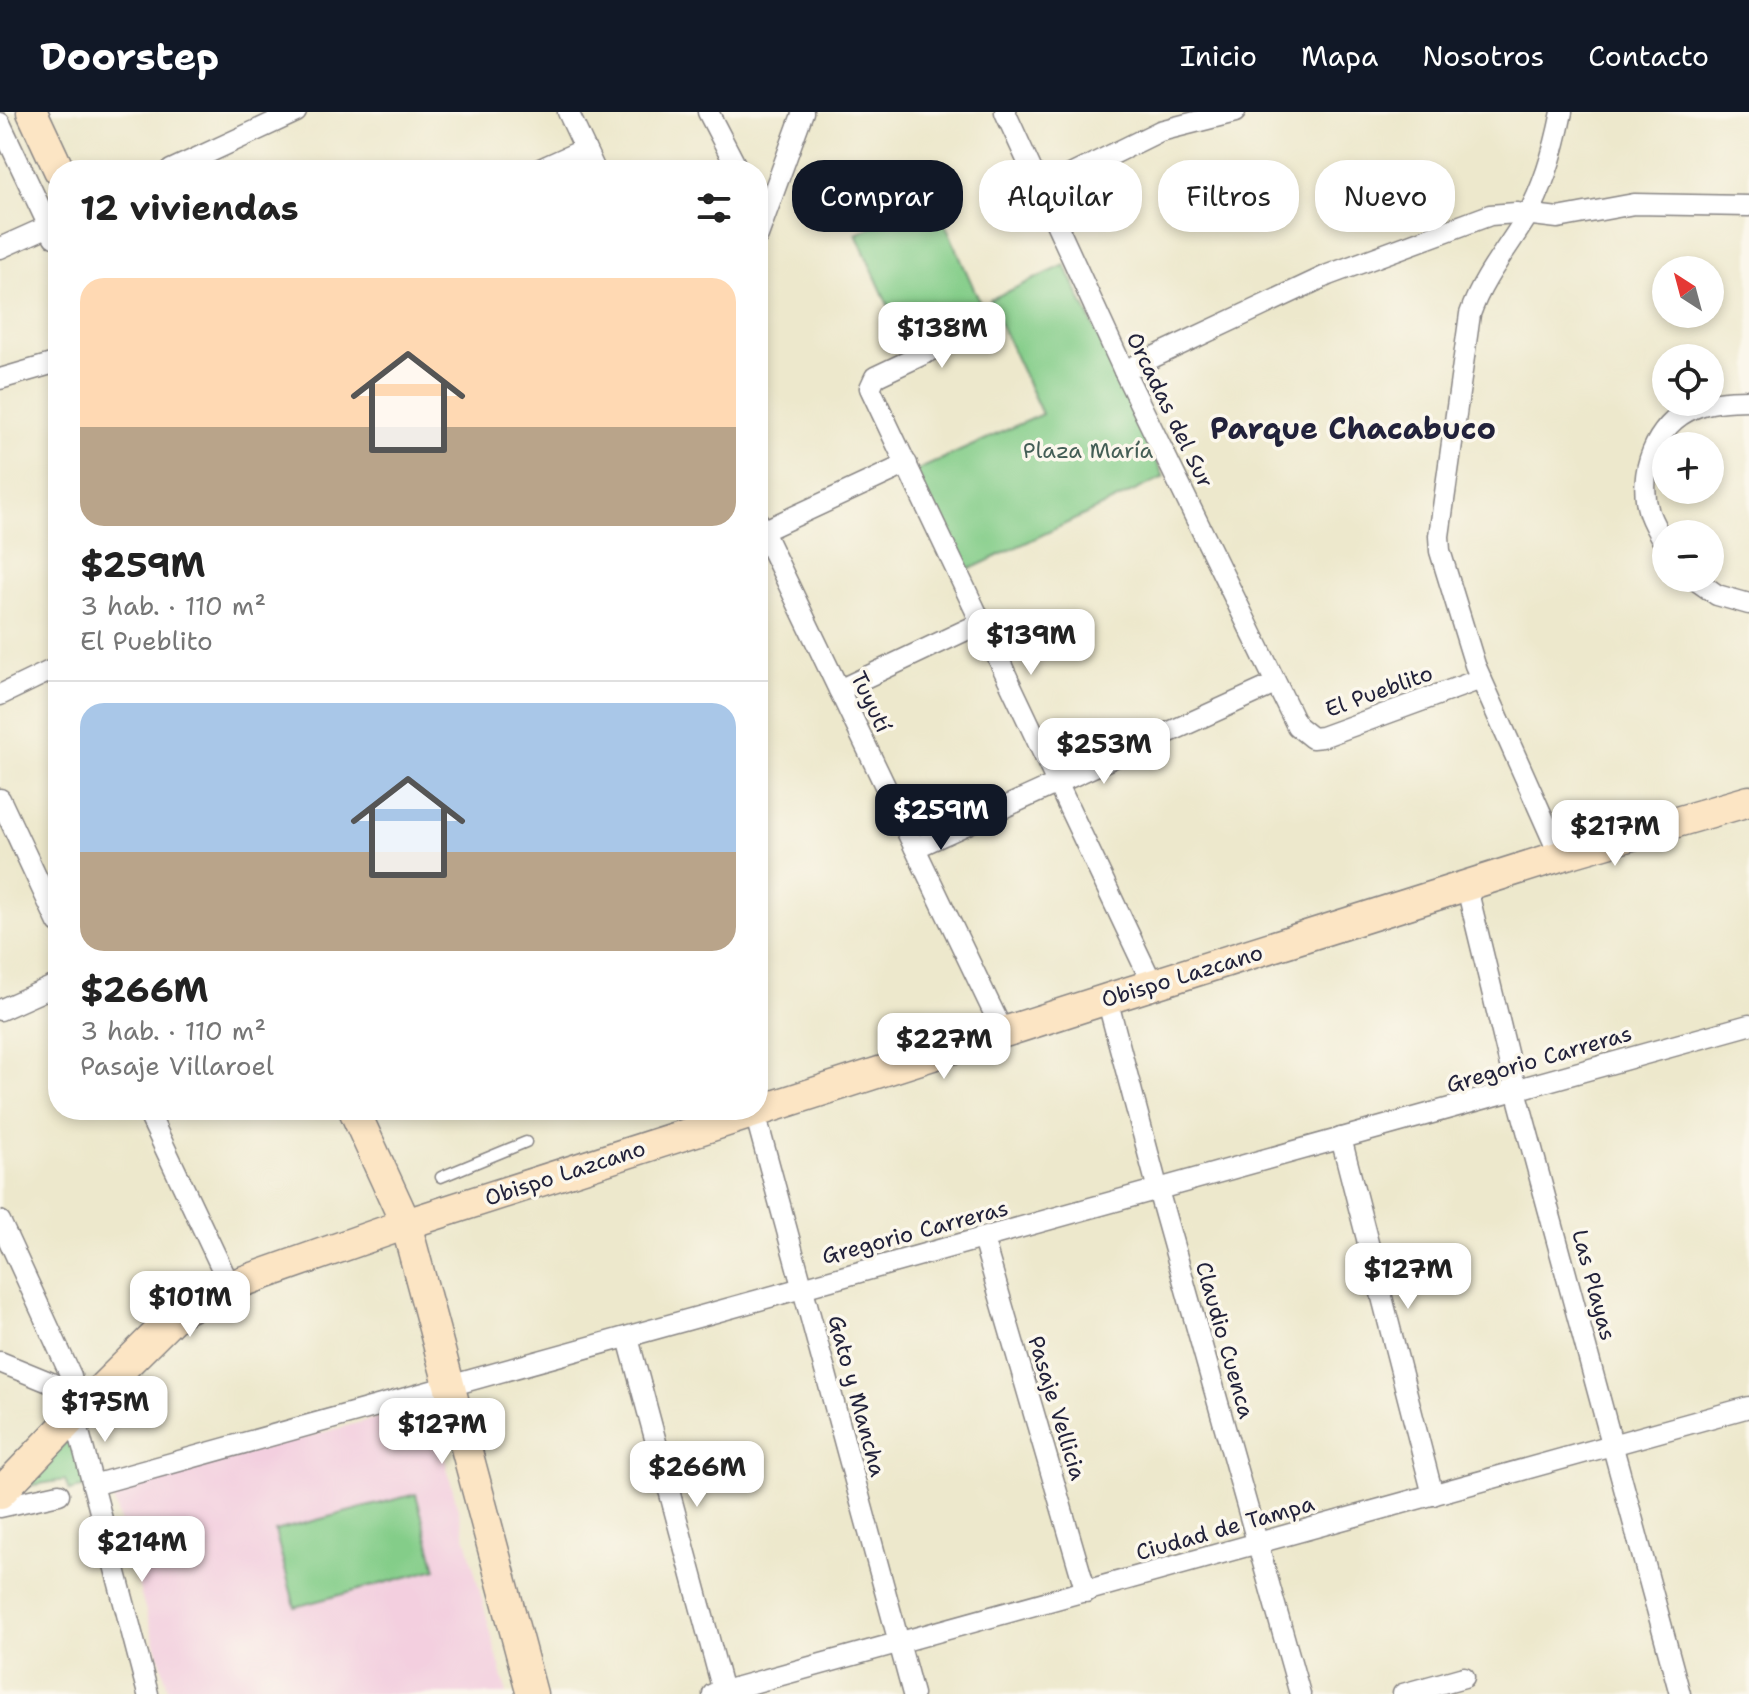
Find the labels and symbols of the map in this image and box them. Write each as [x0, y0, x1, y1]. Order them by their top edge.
north arrow [1652, 256, 1724, 328]
pin: $138M [886, 302, 998, 370]
street label: Orcadas del Sur [1120, 327, 1220, 493]
district label: Parque Chacabuco [1210, 408, 1496, 449]
park label: Plaza María [1023, 436, 1154, 465]
pin: $139M [975, 609, 1087, 677]
street label: El Pueblito [1321, 658, 1437, 724]
street label: Tuyutí [844, 667, 898, 737]
pin: $253M [1048, 718, 1160, 786]
pin: $259M [885, 784, 997, 852]
pin: $217M [1559, 800, 1671, 868]
street label: Obispo Lazcano [1098, 938, 1266, 1014]
pin: $227M [888, 1013, 1000, 1081]
street label: Gregorio Carreras [1443, 1019, 1635, 1099]
street label: Obispo Lazcano [481, 1133, 649, 1213]
street label: Gregorio Carreras [819, 1193, 1011, 1271]
street label: Las Playas [1565, 1226, 1623, 1344]
pin: $127M [1352, 1243, 1464, 1311]
street label: Claudio Cuenca [1189, 1258, 1261, 1422]
pin: $101M [134, 1271, 246, 1339]
street label: Gato y Mancha [822, 1312, 893, 1480]
street label: Pasaje Vellicia [1021, 1332, 1093, 1484]
pin: $175M [49, 1376, 161, 1444]
pin: $127M [386, 1398, 498, 1466]
pin: $266M [641, 1441, 753, 1509]
street label: Ciudad de Tampa [1132, 1489, 1318, 1567]
pin: $214M [86, 1516, 198, 1584]

